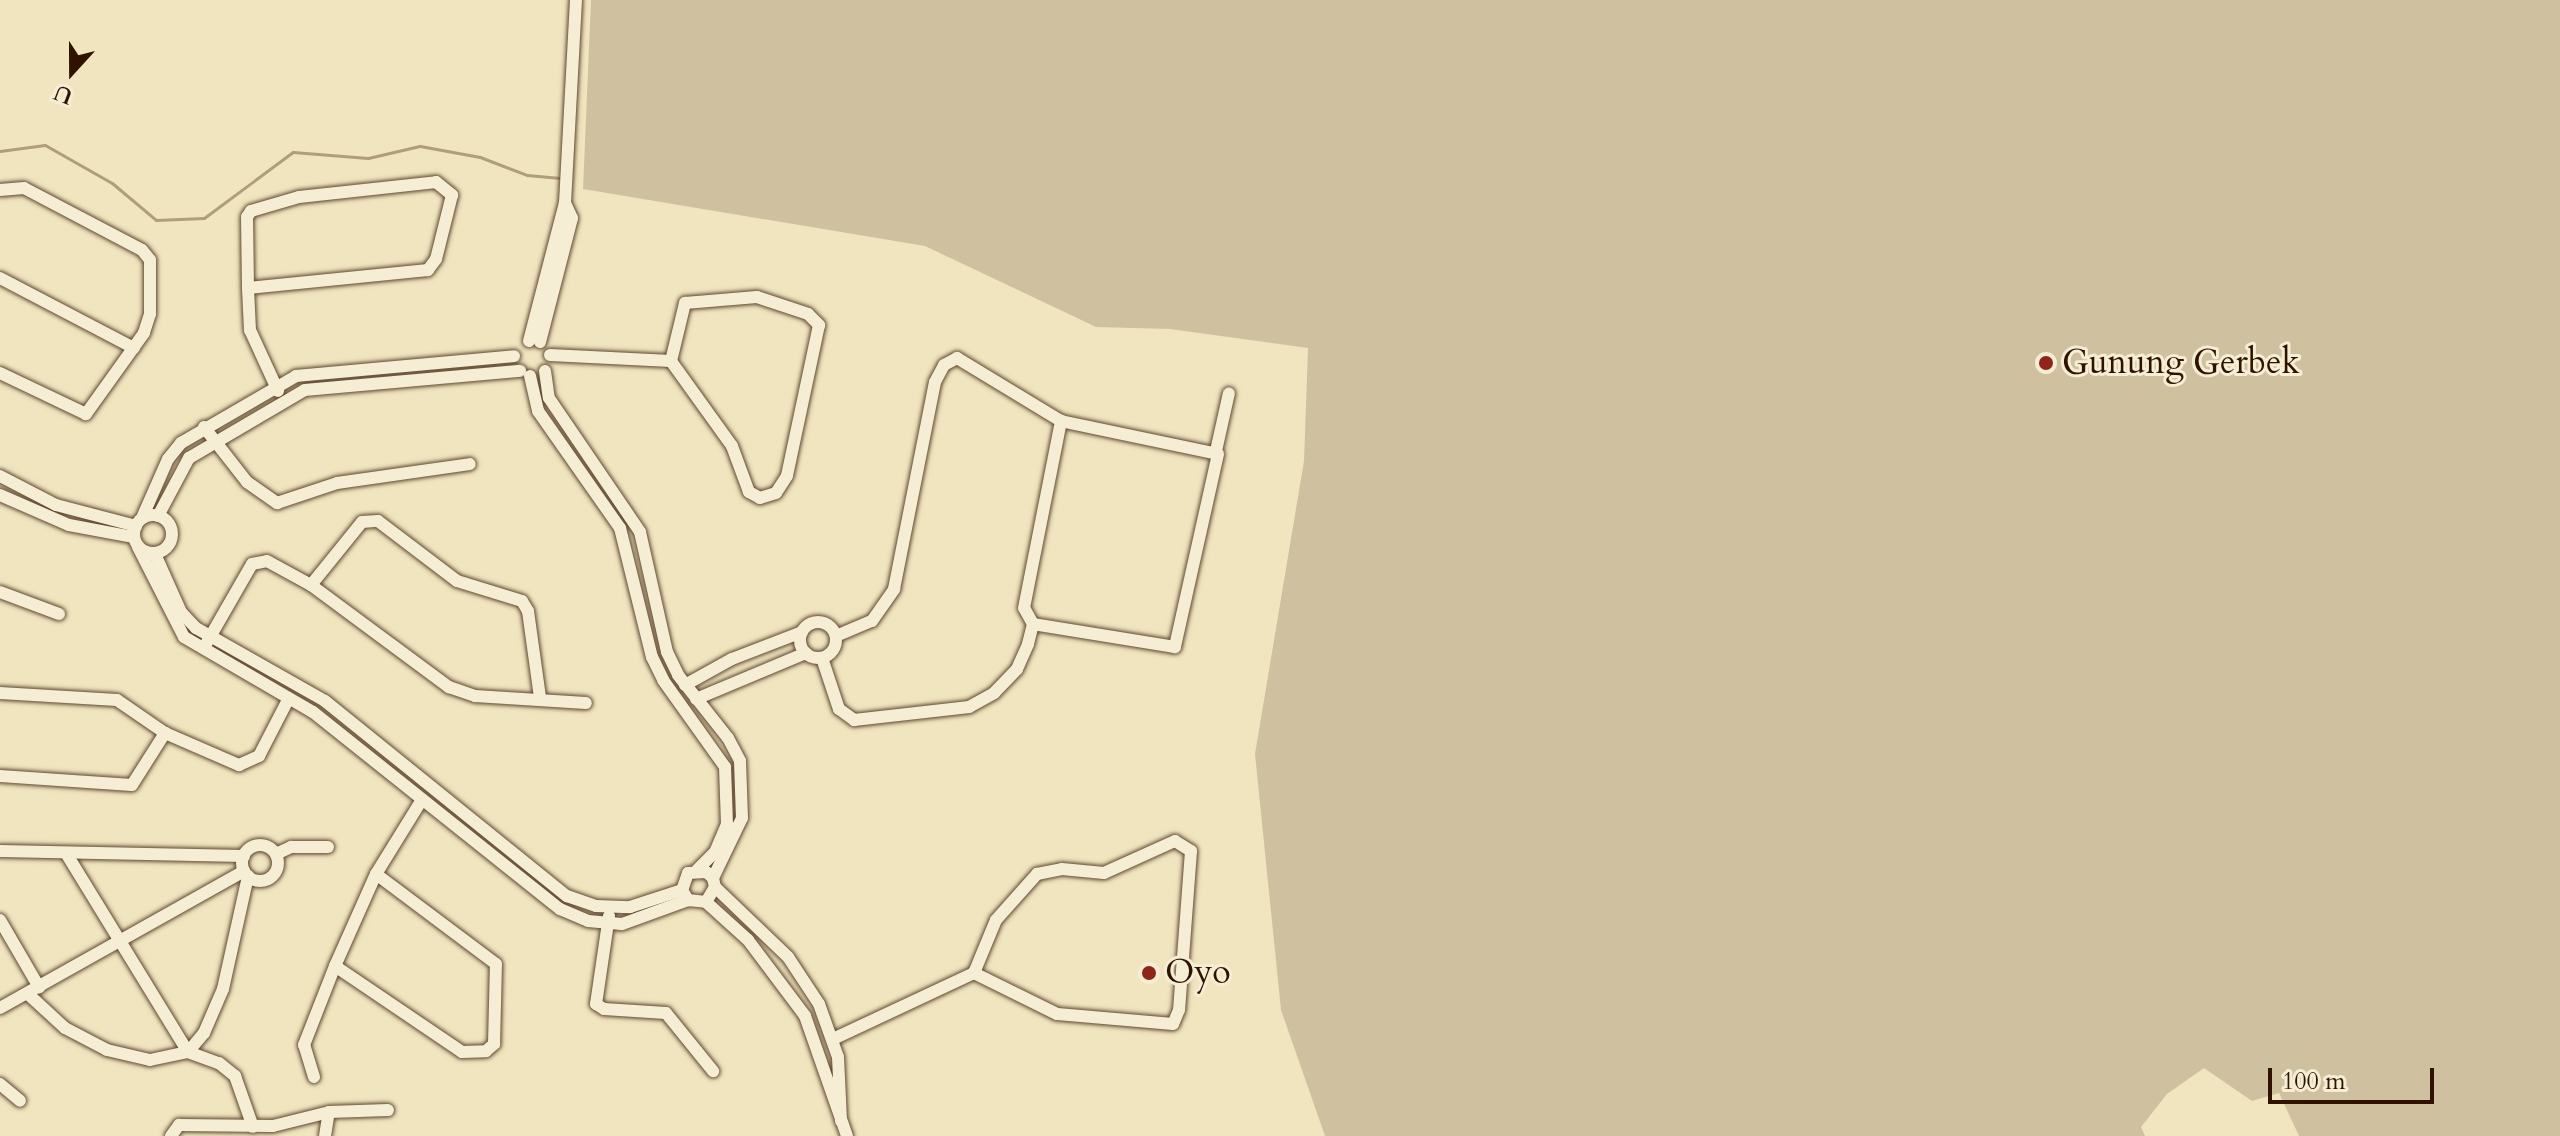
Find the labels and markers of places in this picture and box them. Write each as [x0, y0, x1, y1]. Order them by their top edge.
place label: Gunung Gerbek [2062, 343, 2300, 383]
marker: Gunung Gerbek [2037, 354, 2055, 372]
place label: Oyo [1165, 953, 1231, 993]
marker: Oyo [1140, 964, 1158, 982]

